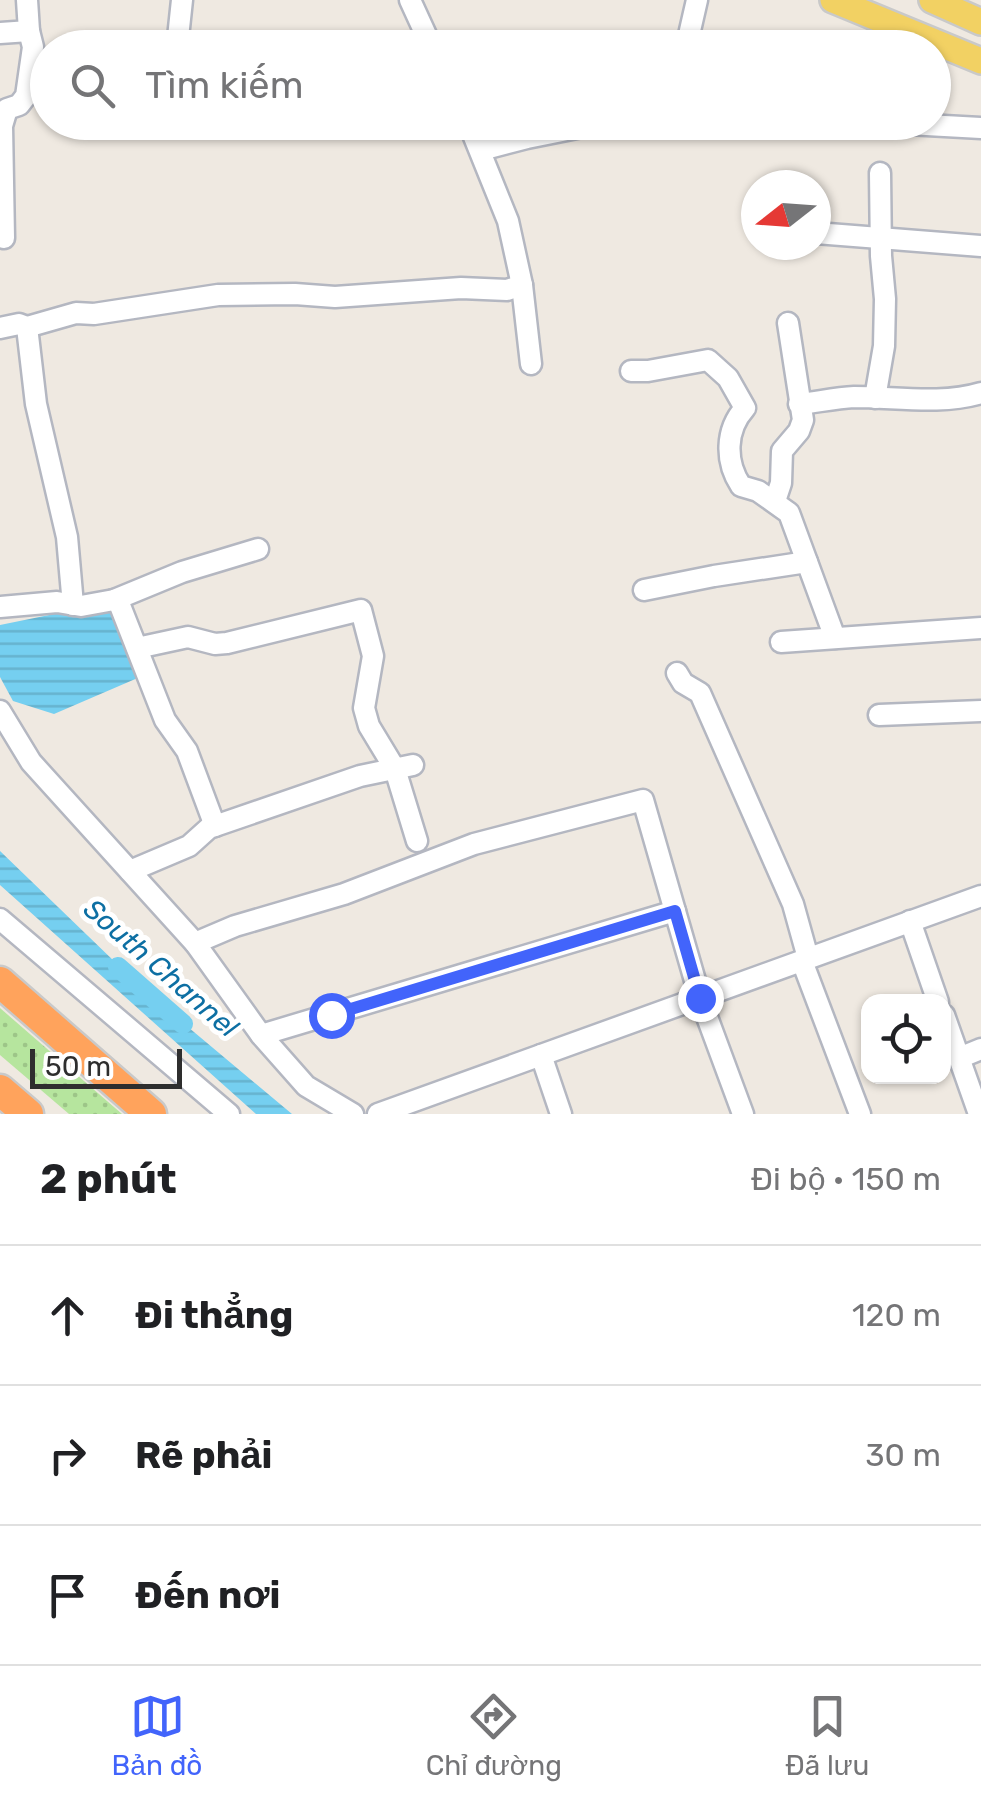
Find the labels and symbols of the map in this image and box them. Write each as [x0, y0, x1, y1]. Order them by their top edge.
north arrow [741, 170, 831, 260]
water label: South Channel [77, 892, 246, 1045]
route end [678, 976, 724, 1022]
route start [309, 993, 355, 1039]
scale bar [30, 1044, 182, 1088]

